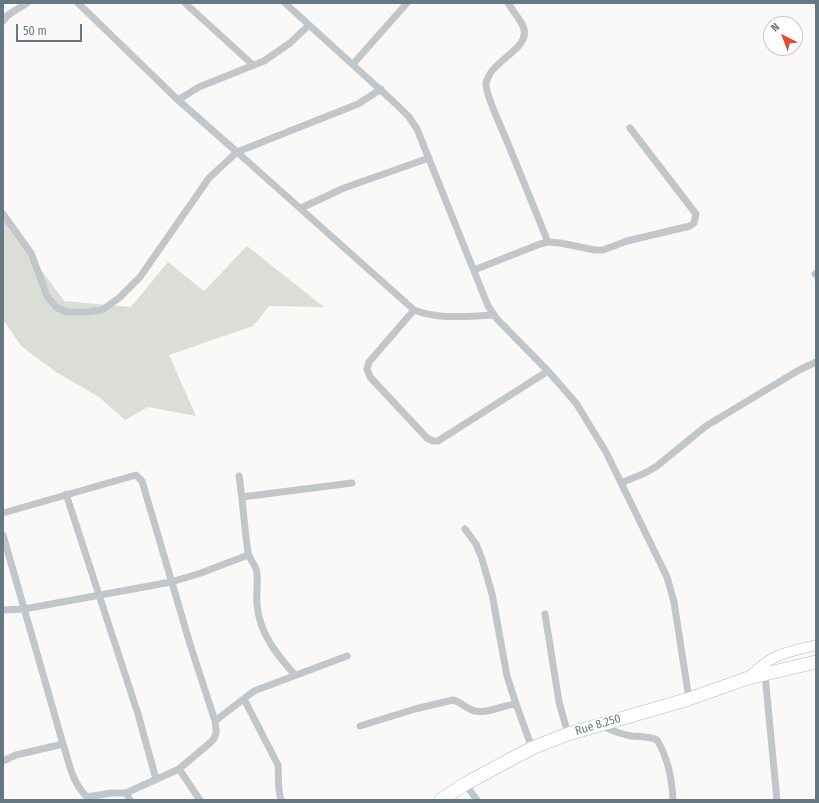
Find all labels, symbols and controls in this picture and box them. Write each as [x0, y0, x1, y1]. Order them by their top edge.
scale bar [18, 16, 84, 42]
north arrow [763, 16, 803, 56]
text: N [769, 20, 782, 34]
text: 50 m [23, 24, 47, 38]
street label: Rue 8.250 [573, 711, 623, 739]

